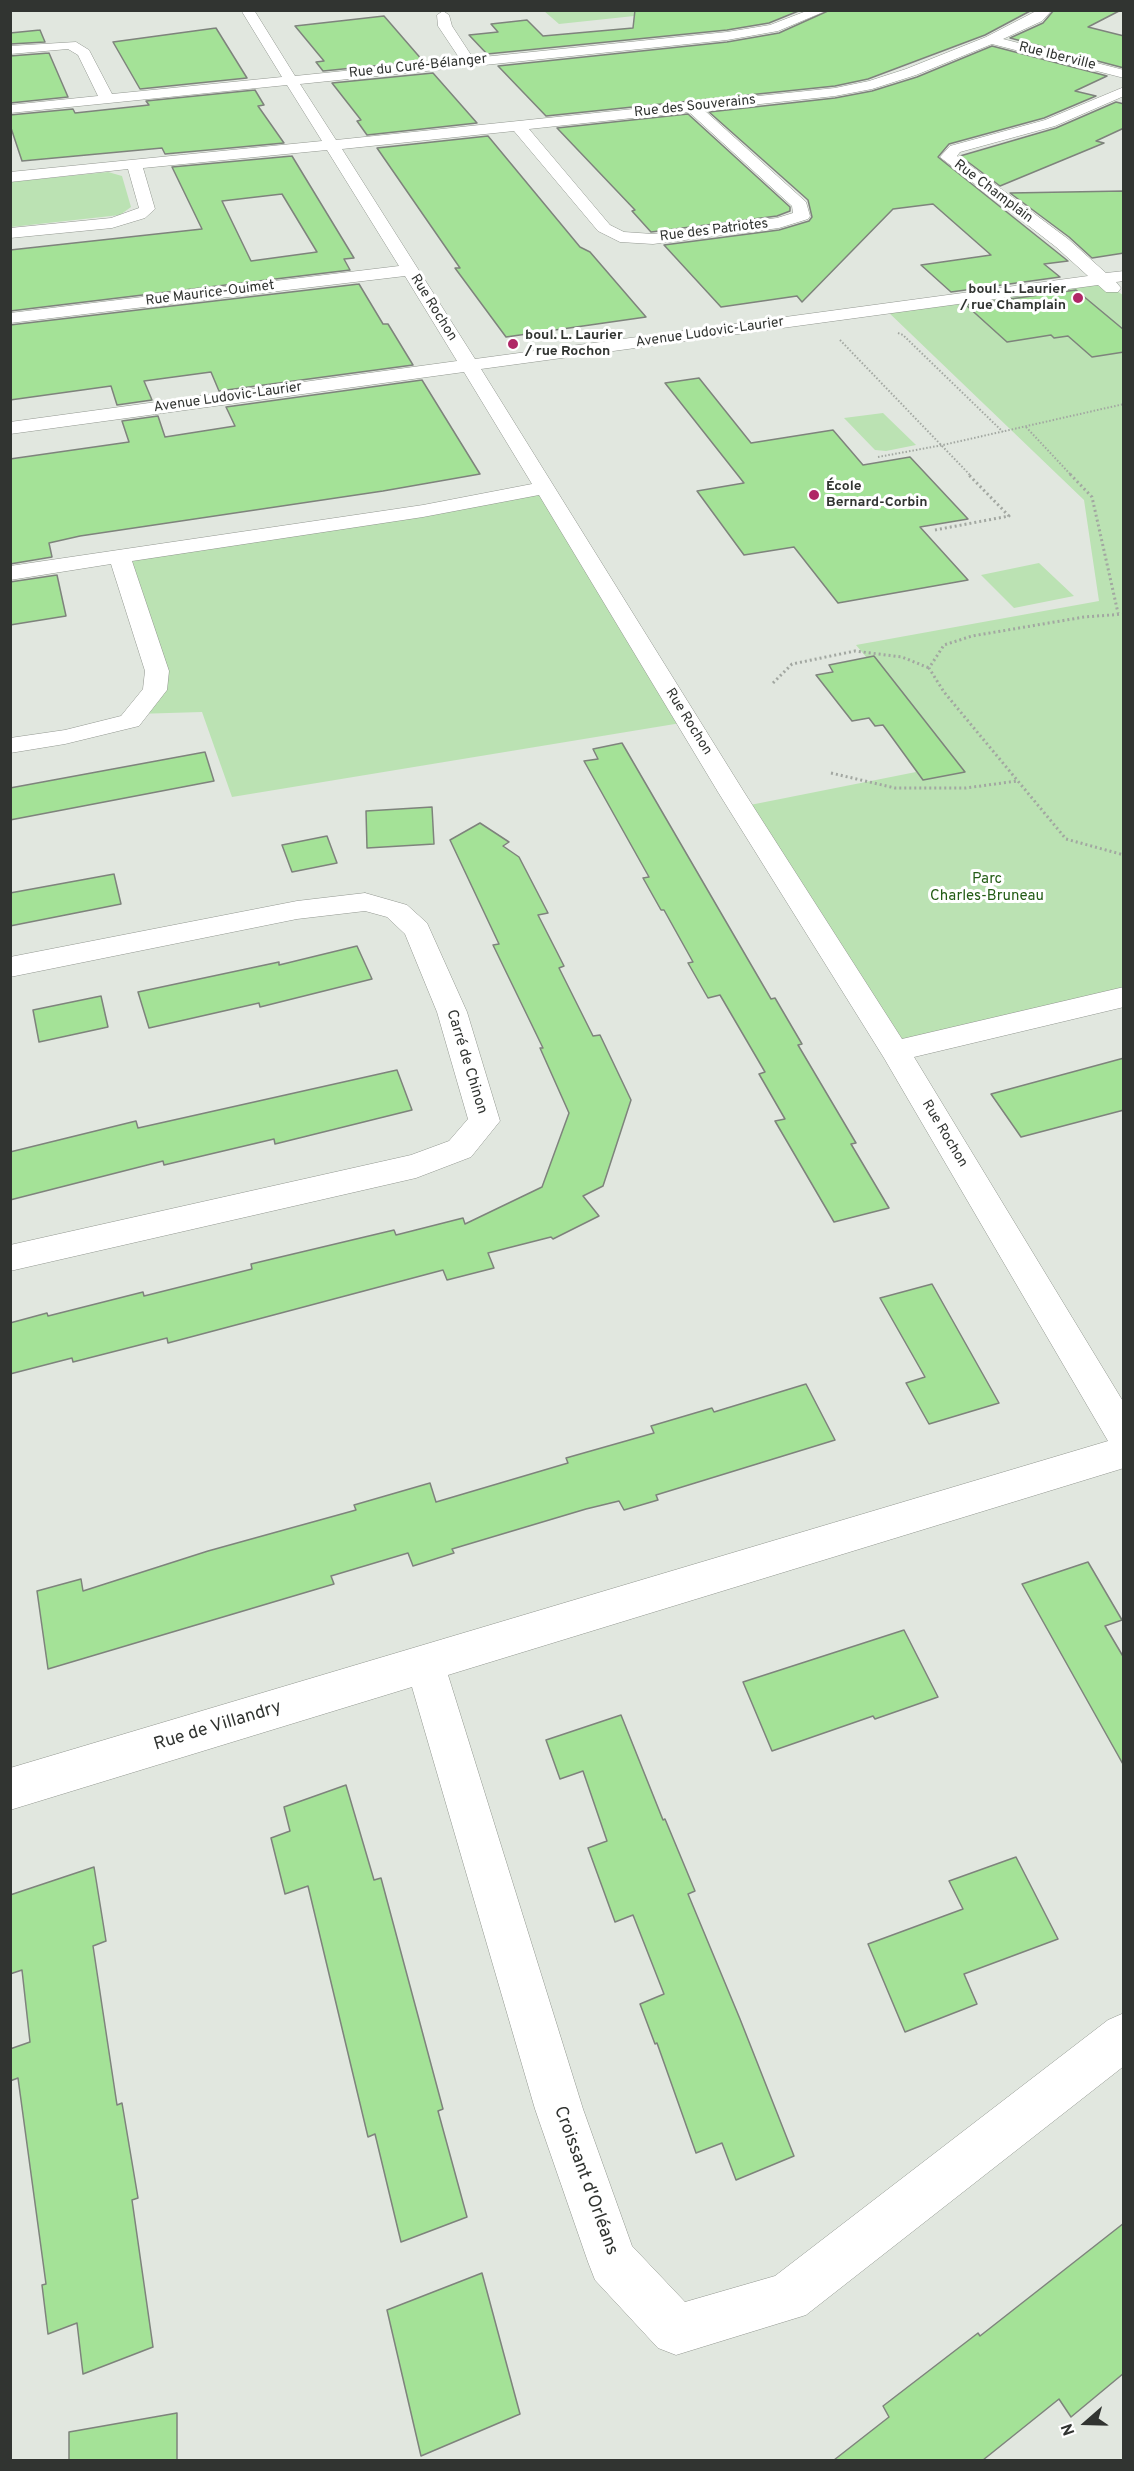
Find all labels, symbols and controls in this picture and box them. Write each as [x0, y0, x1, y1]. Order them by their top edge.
street label: Rue Iberville [1017, 39, 1097, 75]
street label: Rue du Curé-Bélanger [348, 51, 488, 83]
street label: Rue des Souverains [633, 92, 757, 122]
street label: Rue Champlain [950, 157, 1036, 227]
street label: Rue des Patriotes [659, 216, 769, 246]
street label: Rue Rochon [406, 272, 460, 344]
street label: Rue Maurice-Ouimet [145, 278, 275, 310]
place label: boul. L. Laurier / rue Champlain [960, 282, 1066, 314]
marker: boul. L. Laurier / rue Champlain [1071, 291, 1085, 305]
street label: Avenue Ludovic-Laurier [635, 314, 785, 352]
place label: boul. L. Laurier / rue Rochon [525, 328, 623, 360]
marker: boul. L. Laurier / rue Rochon [506, 337, 520, 351]
street label: Avenue Ludovic-Laurier [153, 379, 303, 417]
place label: École Bernard-Corbin [826, 479, 928, 512]
marker: École Bernard-Corbin [807, 488, 821, 502]
street label: Rue Rochon [661, 686, 715, 758]
park label: Parc Charles-Bruneau [930, 871, 1044, 906]
street label: Carré de Chinon [442, 1008, 490, 1116]
street label: Rue Rochon [917, 1097, 971, 1171]
street label: Rue de Villandry [152, 1697, 284, 1757]
street label: Croissant d'Orléans [548, 2104, 622, 2258]
north arrow [1056, 2393, 1116, 2453]
text: N [1058, 2420, 1080, 2438]

